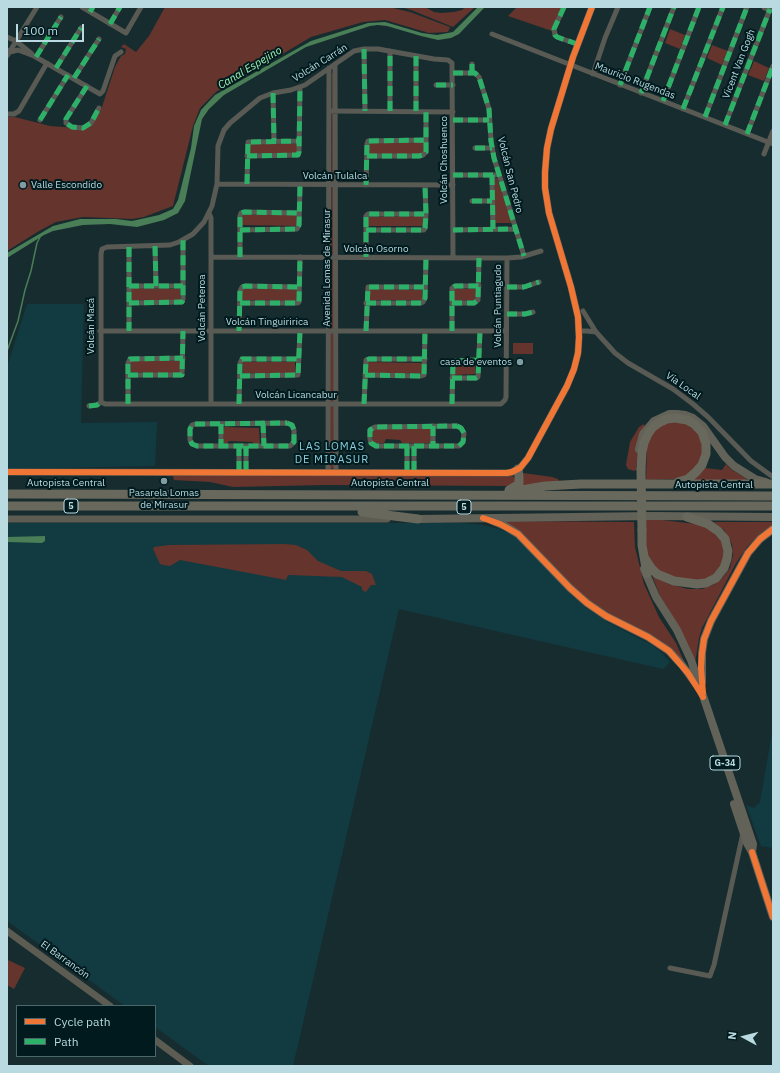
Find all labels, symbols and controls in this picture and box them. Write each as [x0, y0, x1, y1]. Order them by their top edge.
scale bar [18, 16, 86, 42]
text: 100 m [23, 23, 58, 38]
street label: Vicent Van Gogh [720, 28, 758, 100]
street label: Volcán Carrán [290, 41, 350, 85]
water label: Canal Espejino [216, 44, 284, 92]
street label: Mauricio Rugendas [593, 60, 677, 102]
street label: Volcán Choshuenco [438, 116, 450, 204]
street label: Volcán San Pedro [495, 136, 525, 214]
street label: Volcán Tulalca [303, 170, 367, 182]
place label: Valle Escondido [31, 179, 102, 191]
marker: Valle Escondido [18, 180, 28, 190]
street label: Avenida Lomas de Mirasur [321, 209, 333, 327]
street label: Volcán Osorno [343, 243, 409, 255]
street label: Volcán Puntiagudo [492, 264, 504, 348]
street label: Volcán Peteroa [196, 274, 208, 342]
street label: Volcán Macá [85, 298, 97, 354]
street label: Volcán Tinguiririca [226, 316, 308, 328]
place label: casa de eventos [440, 356, 512, 368]
marker: casa de eventos [515, 357, 525, 367]
street label: Vía Local [663, 370, 703, 402]
street label: Volcán Licancabur [255, 389, 337, 401]
district label: LAS LOMAS DE MIRASUR [295, 440, 369, 466]
marker: Pasarela Lomas de Mirasur [159, 476, 169, 486]
street label: Autopista Central [27, 477, 105, 489]
street label: Autopista Central [351, 477, 429, 489]
street label: Autopista Central [675, 479, 753, 491]
place label: Pasarela Lomas de Mirasur [129, 487, 199, 510]
road number: 5 [64, 499, 78, 513]
road number: 5 [457, 500, 471, 514]
road number: G-34 [710, 756, 740, 770]
street label: El Barrancón [38, 938, 92, 982]
legend [16, 1005, 156, 1057]
text: Cycle path [54, 1014, 111, 1029]
north arrow [724, 1017, 764, 1057]
text: N [725, 1031, 740, 1040]
text: Path [54, 1034, 79, 1049]

